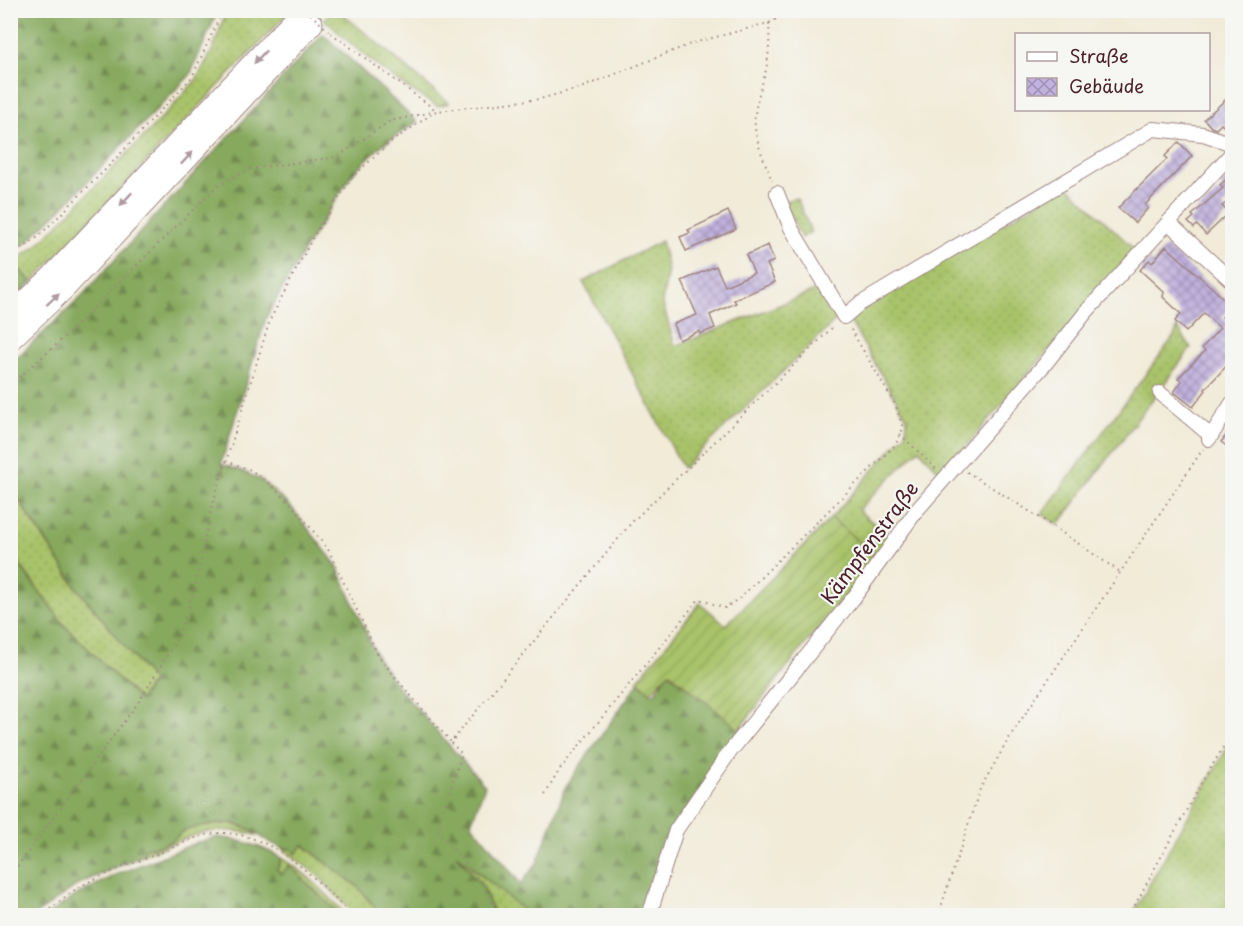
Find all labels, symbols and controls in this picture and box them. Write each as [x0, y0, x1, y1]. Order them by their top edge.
legend [1015, 33, 1210, 111]
text: Straße [1069, 42, 1129, 69]
one-way arrow [253, 50, 267, 64]
text: Gebäude [1069, 72, 1144, 99]
one-way arrow [180, 152, 194, 166]
one-way arrow [119, 191, 133, 205]
one-way arrow [46, 293, 60, 307]
street label: Kämpfenstraße [813, 475, 925, 610]

